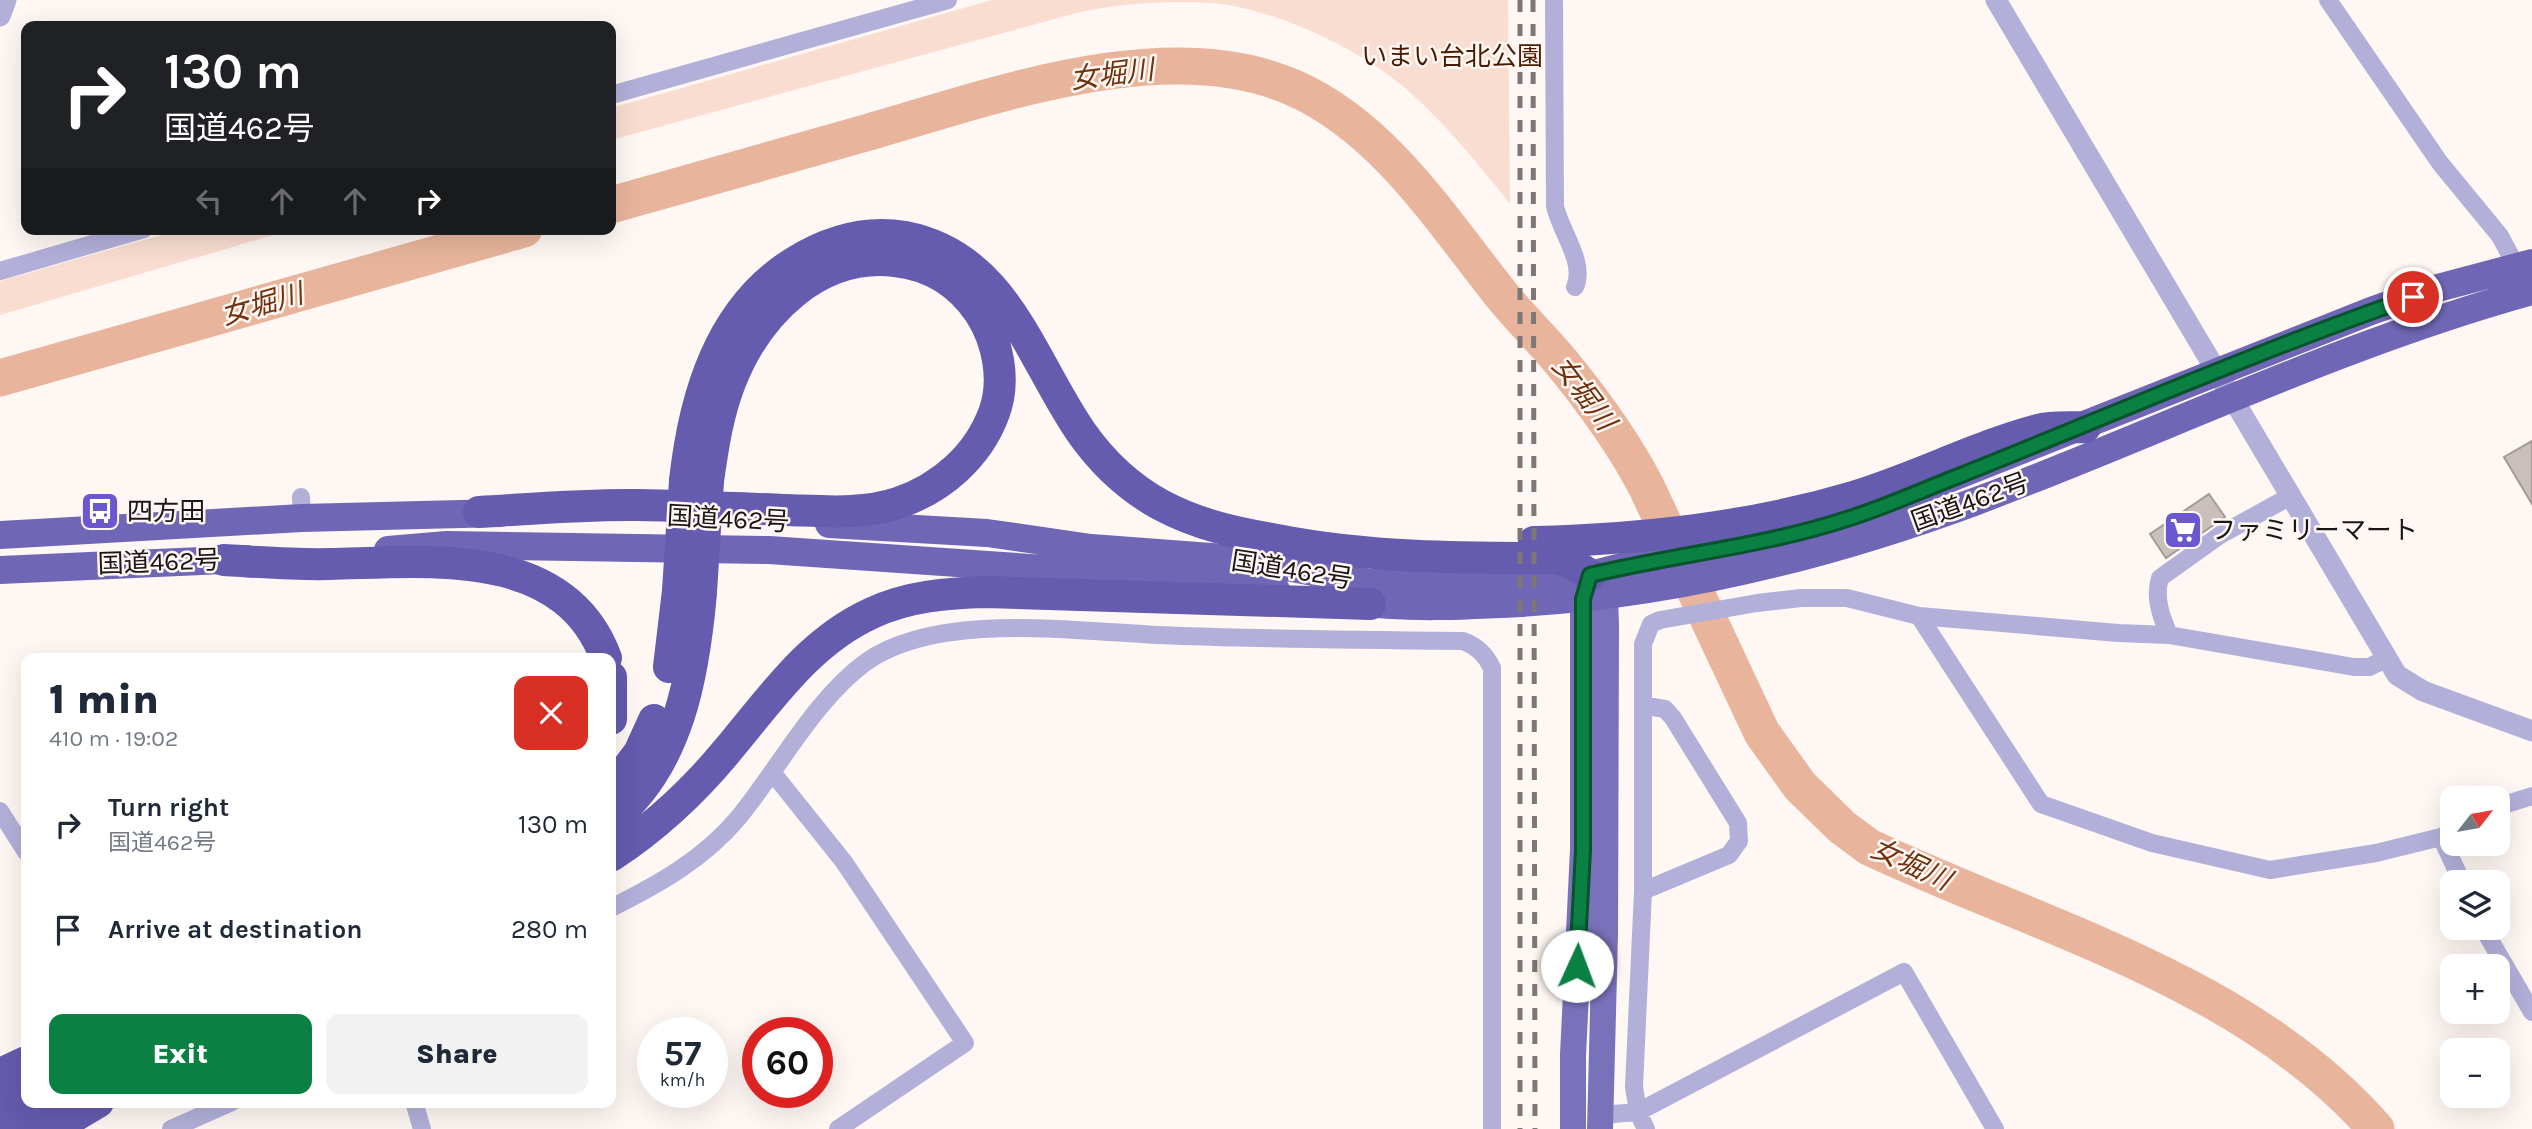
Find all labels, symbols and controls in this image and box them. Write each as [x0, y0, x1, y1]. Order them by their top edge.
park label: いまい台北公園 [1361, 41, 1543, 72]
text: 130 m [164, 43, 302, 100]
icon: right [49, 49, 140, 140]
water label: 女堀川 [1068, 52, 1159, 95]
text: 国道462号 [164, 110, 315, 147]
icon: left [190, 182, 228, 220]
icon: ahead [263, 182, 301, 220]
icon: ahead [336, 182, 374, 220]
icon: right [409, 182, 447, 220]
pin [2383, 267, 2443, 327]
water label: 女堀川 [217, 276, 310, 331]
icon: arrive [2394, 278, 2432, 316]
water label: 女堀川 [1546, 350, 1624, 439]
street label: 国道462号 [1907, 466, 2033, 538]
bus stop icon: 四方田 [79, 490, 121, 532]
place label: 四方田 [127, 496, 205, 527]
street label: 国道462号 [666, 500, 790, 538]
supermarket icon: ファミリーマート [2162, 509, 2204, 551]
place label: ファミリーマート [2210, 515, 2418, 546]
street label: 国道462号 [97, 544, 221, 580]
street label: 国道462号 [1229, 545, 1355, 595]
text: 1 min [49, 674, 159, 724]
button: close [514, 676, 588, 750]
text: 410 m · 19:02 [49, 725, 178, 752]
north arrow [2440, 786, 2510, 856]
map controls [2440, 786, 2510, 1108]
text: Turn right [108, 792, 229, 823]
icon: right [49, 806, 87, 844]
text: 130 m [518, 809, 588, 840]
text: 国道462号 [108, 829, 216, 856]
water label: 女堀川 [1866, 831, 1959, 898]
button: layers [2440, 870, 2510, 940]
icon: arrive [49, 911, 87, 949]
text: Arrive at destination [108, 914, 362, 945]
text: 280 m [511, 914, 588, 945]
position arrow [1540, 929, 1614, 1003]
button: + [2440, 954, 2510, 1024]
button: Exit [49, 1014, 312, 1094]
button: Share [326, 1014, 588, 1094]
speed limit sign: 60 [742, 1017, 833, 1108]
text: 57 [664, 1033, 701, 1074]
button: − [2440, 1038, 2510, 1108]
text: km/h [660, 1069, 705, 1091]

